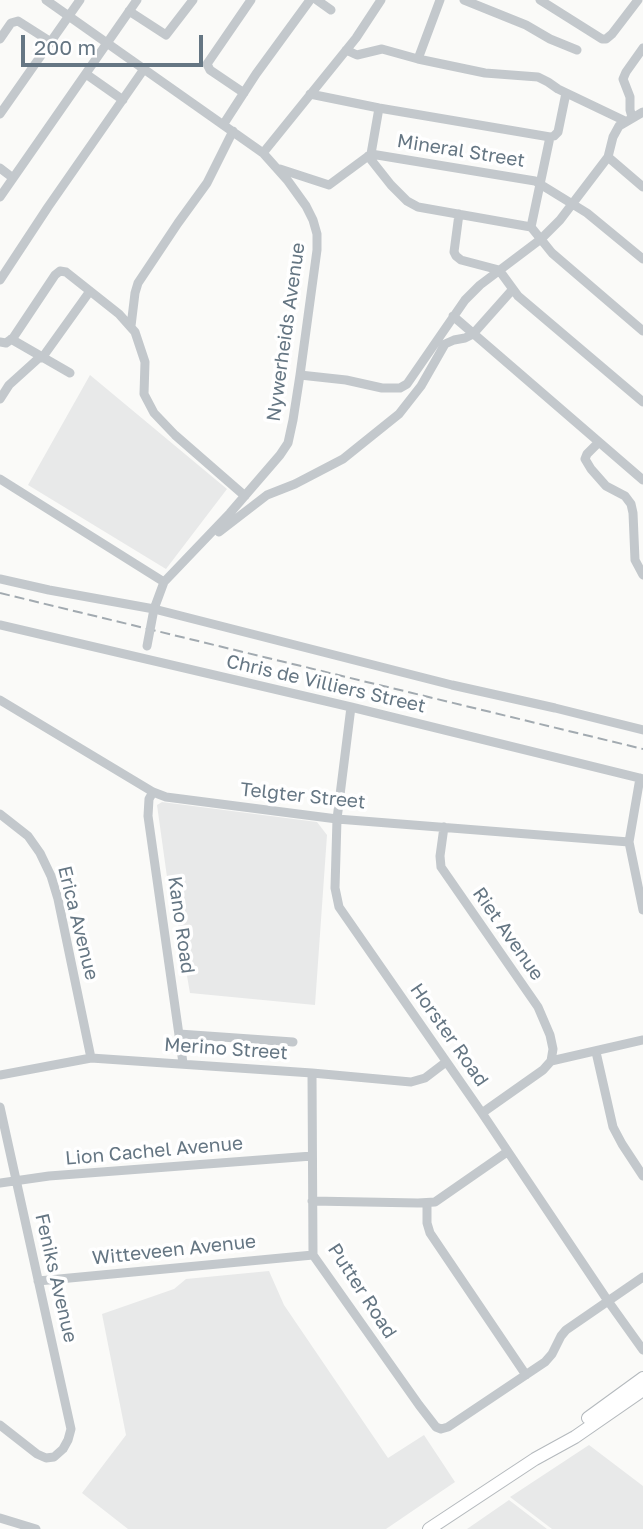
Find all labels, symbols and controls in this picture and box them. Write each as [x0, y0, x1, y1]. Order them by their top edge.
scale bar [24, 21, 206, 65]
text: 200 m [34, 34, 96, 60]
street label: Mineral Street [395, 130, 527, 172]
street label: Nywerheids Avenue [262, 241, 310, 423]
street label: Chris de Villiers Street [224, 650, 428, 718]
street label: Telgter Street [239, 778, 367, 814]
street label: Erica Avenue [53, 863, 103, 983]
street label: Kano Road [163, 875, 199, 975]
street label: Riet Avenue [468, 883, 548, 985]
street label: Horster Road [405, 979, 493, 1091]
street label: Merino Street [163, 1033, 289, 1065]
street label: Lion Cachel Avenue [64, 1132, 244, 1170]
street label: Feniks Avenue [30, 1211, 82, 1345]
street label: Witteveen Avenue [91, 1230, 257, 1270]
street label: Putter Road [323, 1239, 401, 1343]

